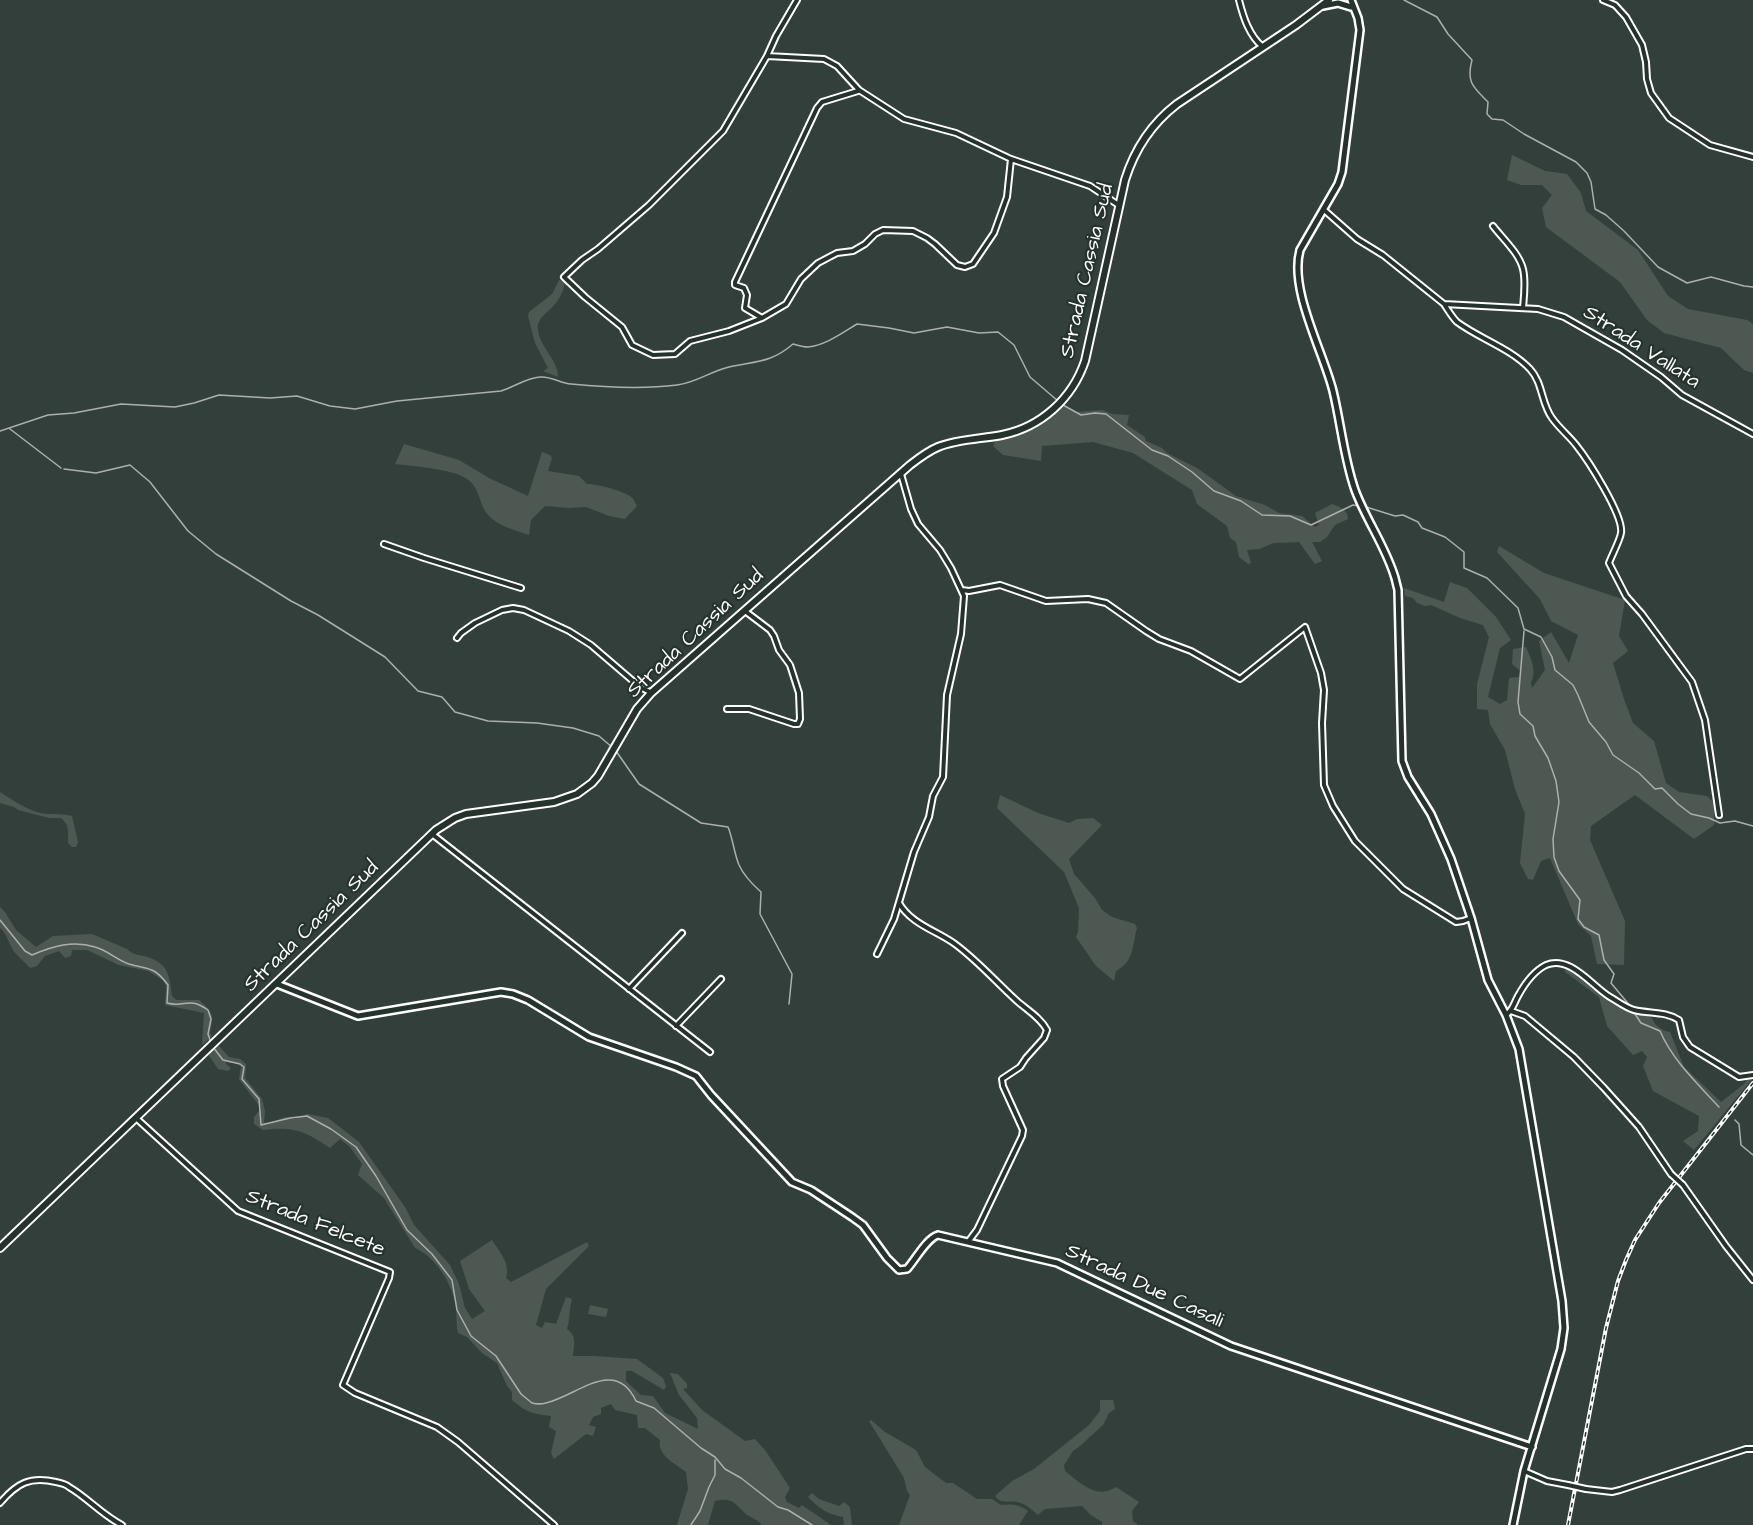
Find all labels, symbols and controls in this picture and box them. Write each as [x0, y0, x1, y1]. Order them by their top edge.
street label: Strada Cassia Sud [1056, 181, 1120, 361]
street label: Strada Vallata [1578, 301, 1704, 395]
street label: Strada Cassia Sud [622, 564, 770, 704]
street label: Strada Cassia Sud [239, 856, 385, 998]
street label: Strada Felcete [242, 1185, 388, 1263]
street label: Strada Due Casali [1061, 1239, 1227, 1335]

